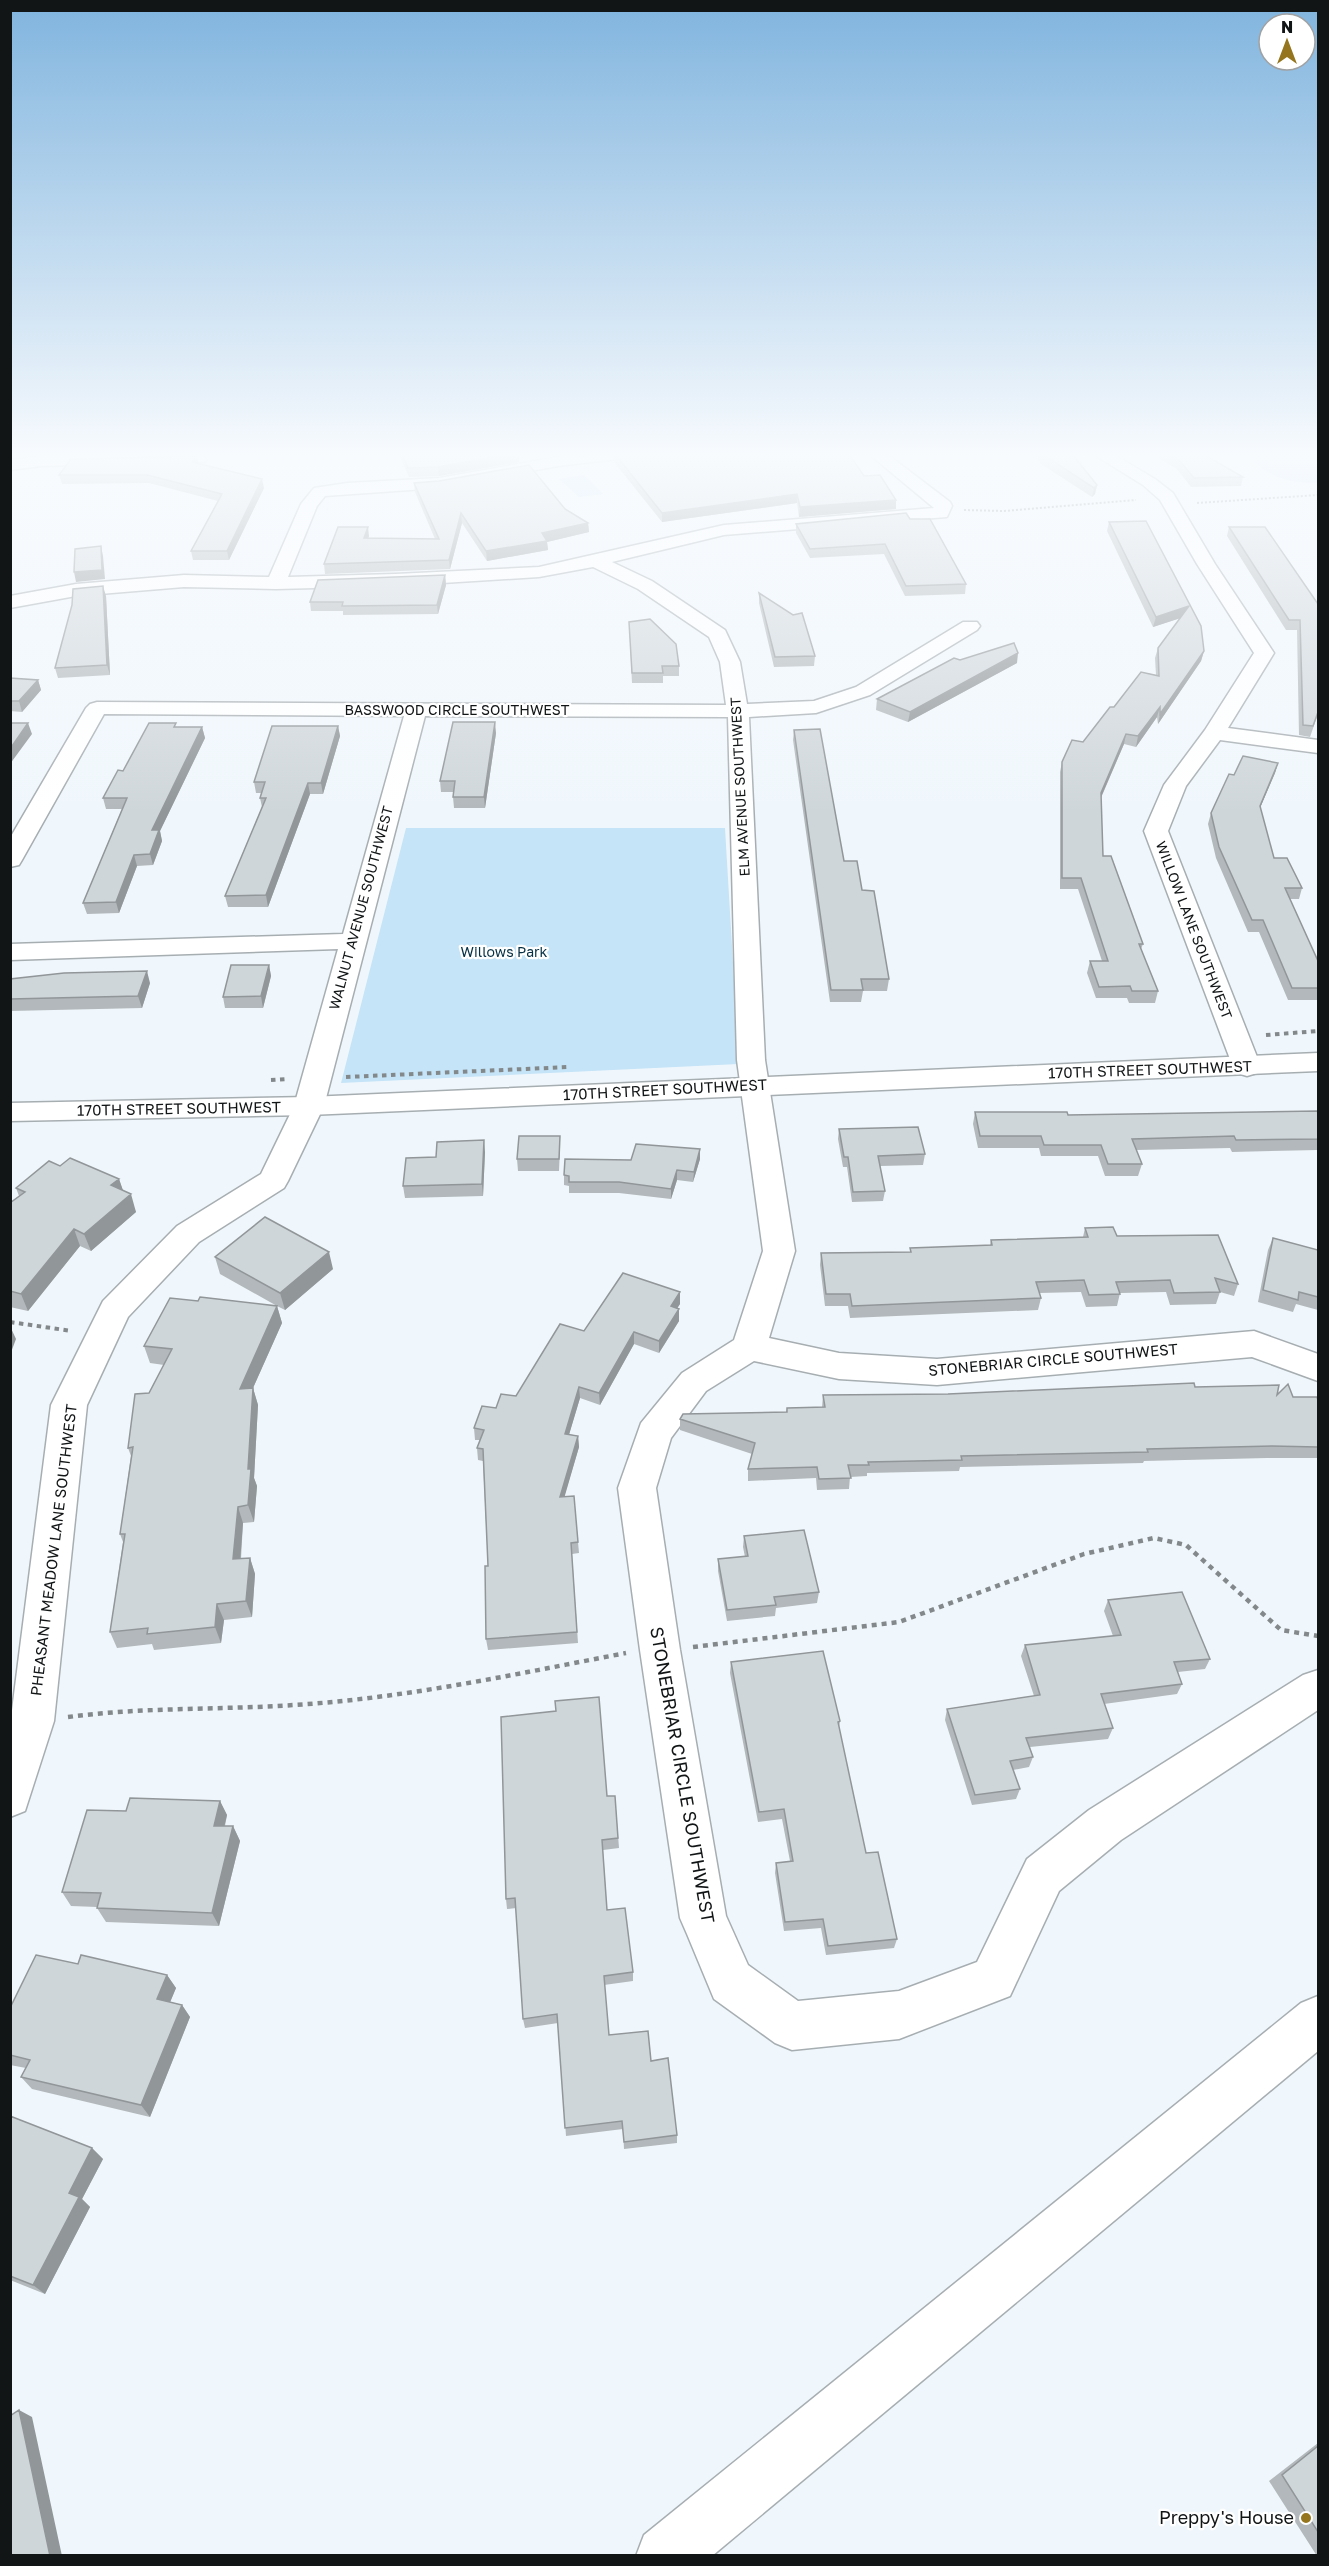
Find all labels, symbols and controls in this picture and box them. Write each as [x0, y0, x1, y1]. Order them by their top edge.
north arrow [1257, 12, 1317, 72]
text: N [1281, 17, 1293, 37]
street label: ELM AVENUE SOUTHWEST [726, 697, 753, 877]
street label: BASSWOOD CIRCLE SOUTHWEST [345, 701, 570, 718]
street label: WALNUT AVENUE SOUTHWEST [325, 804, 396, 1012]
street label: WILLOW LANE SOUTHWEST [1153, 838, 1236, 1021]
park label: Willows Park [461, 943, 548, 960]
street label: 170TH STREET SOUTHWEST [1048, 1056, 1252, 1082]
street label: 170TH STREET SOUTHWEST [563, 1075, 767, 1103]
street label: 170TH STREET SOUTHWEST [77, 1097, 281, 1119]
street label: STONEBRIAR CIRCLE SOUTHWEST [927, 1339, 1178, 1379]
street label: PHEASANT MEADOW LANE SOUTHWEST [26, 1403, 80, 1697]
street label: STONEBRIAR CIRCLE SOUTHWEST [646, 1625, 720, 1925]
place label: Preppy's House [1159, 2506, 1294, 2528]
marker: Preppy's House [1299, 2511, 1313, 2525]

